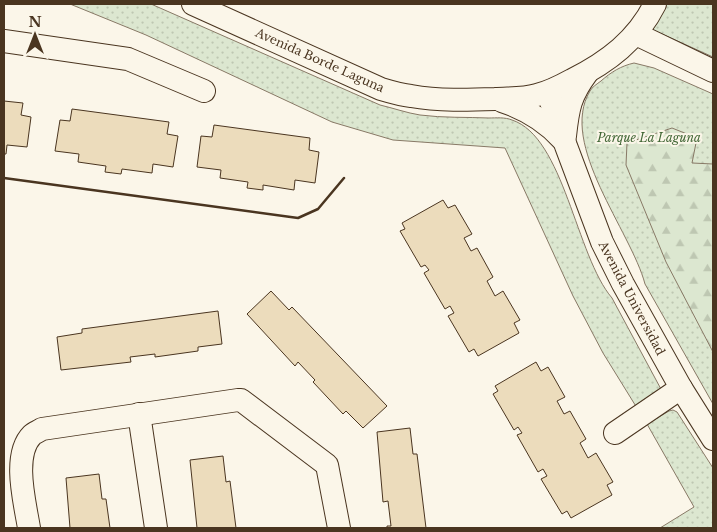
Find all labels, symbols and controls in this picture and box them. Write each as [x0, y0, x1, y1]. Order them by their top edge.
north arrow [10, 10, 60, 60]
text: N [28, 13, 42, 31]
street label: Avenida Borde Laguna [252, 24, 387, 95]
park label: Parque La Laguna [596, 130, 701, 145]
street label: Avenida Universidad [595, 237, 668, 358]

